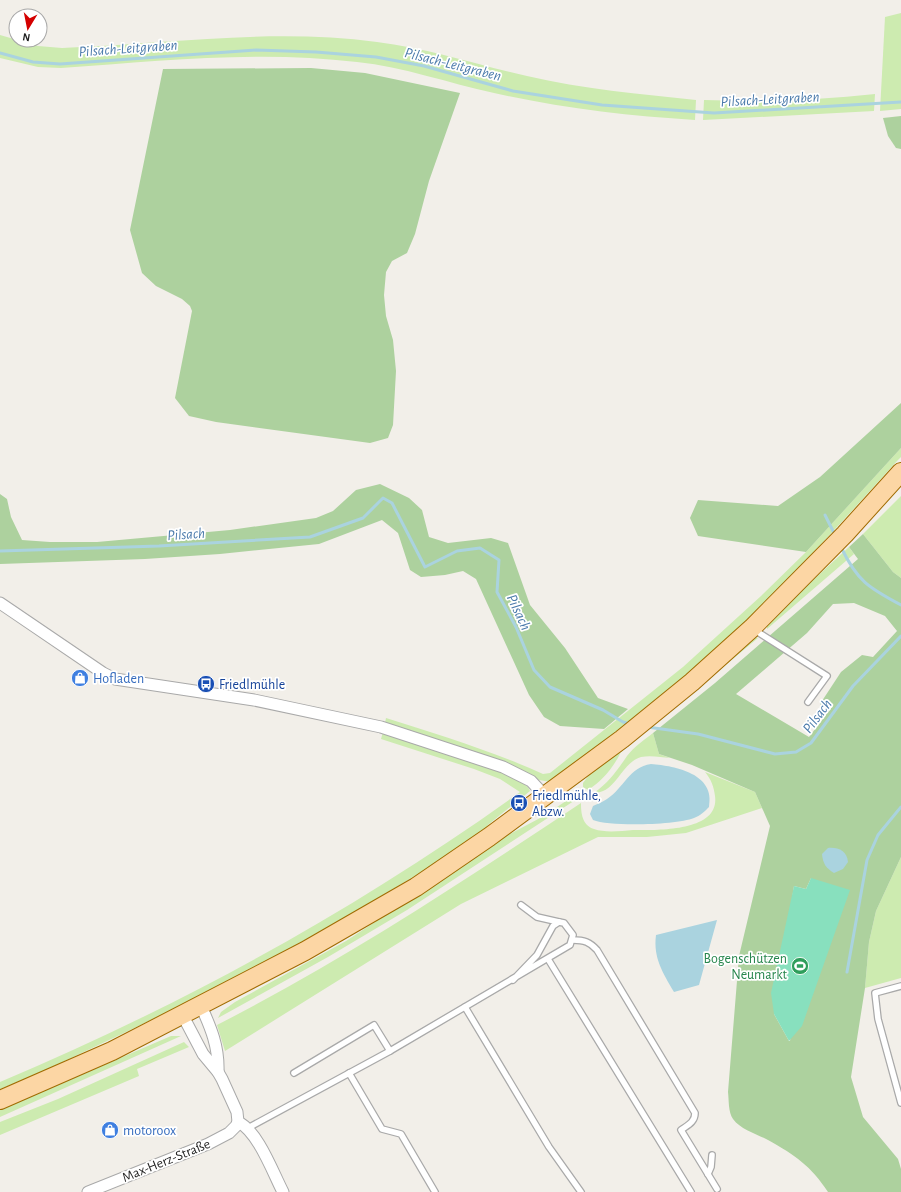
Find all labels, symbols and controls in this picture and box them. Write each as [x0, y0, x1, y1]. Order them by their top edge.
north arrow [8, 8, 48, 48]
text: N [22, 31, 31, 43]
water label: Pilsach-Leitgraben [78, 38, 178, 59]
water label: Pilsach-Leitgraben [403, 45, 503, 84]
water label: Pilsach-Leitgraben [720, 89, 820, 110]
water label: Pilsach [167, 526, 205, 543]
water label: Pilsach [504, 592, 533, 633]
shop icon: Hofladen [70, 668, 90, 688]
place label: Hofladen [93, 672, 144, 686]
bus stop icon: Friedlmühle [196, 674, 216, 694]
place label: Friedlmühle [219, 678, 285, 692]
water label: Pilsach [800, 697, 835, 736]
place label: Friedlmühle, Abzw. [532, 789, 601, 819]
bus stop icon: Friedlmühle, Abzw. [509, 793, 529, 813]
place label: Bogenschützen Neumarkt [704, 952, 788, 982]
sports icon: Bogenschützen Neumarkt [790, 956, 810, 976]
shop icon: motoroox [100, 1120, 120, 1140]
place label: motoroox [123, 1124, 176, 1138]
street label: Max-Herz-Straße [120, 1137, 212, 1185]

